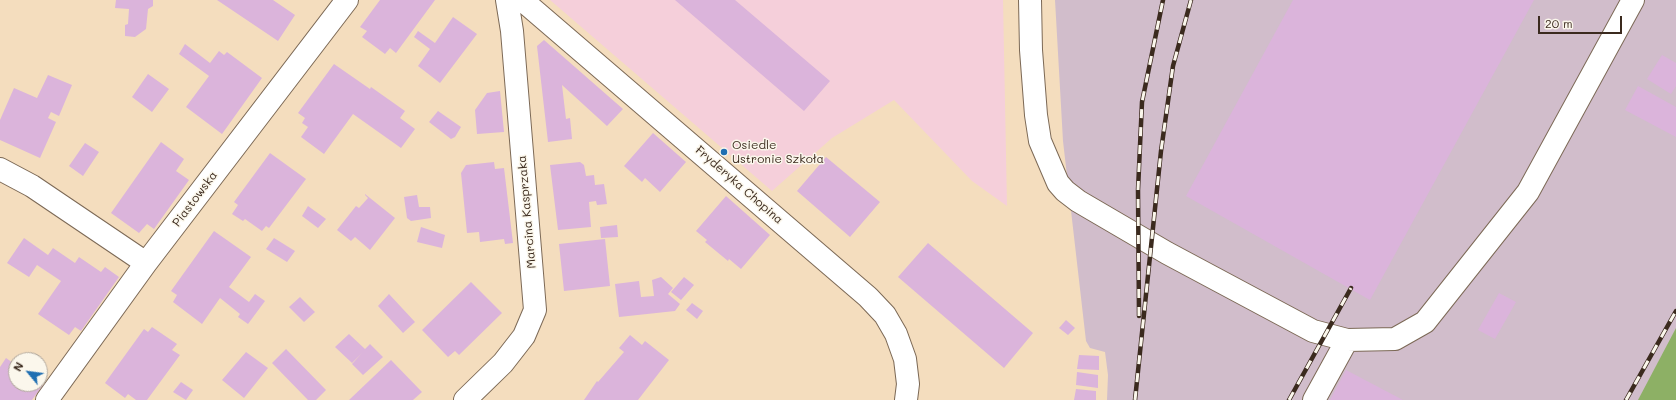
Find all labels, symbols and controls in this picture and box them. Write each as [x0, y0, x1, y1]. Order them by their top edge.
scale bar [1540, 8, 1624, 34]
text: 20 m [1545, 15, 1573, 31]
place label: Osiedle Ustronie Szkoła [732, 138, 824, 166]
street label: Fryderyka Chopina [692, 143, 786, 227]
marker: Osiedle Ustronie Szkoła [719, 147, 729, 157]
street label: Marcina Kasprzaka [515, 155, 539, 269]
street label: Piastowska [169, 168, 221, 230]
north arrow [8, 352, 48, 392]
text: N [9, 359, 27, 374]

